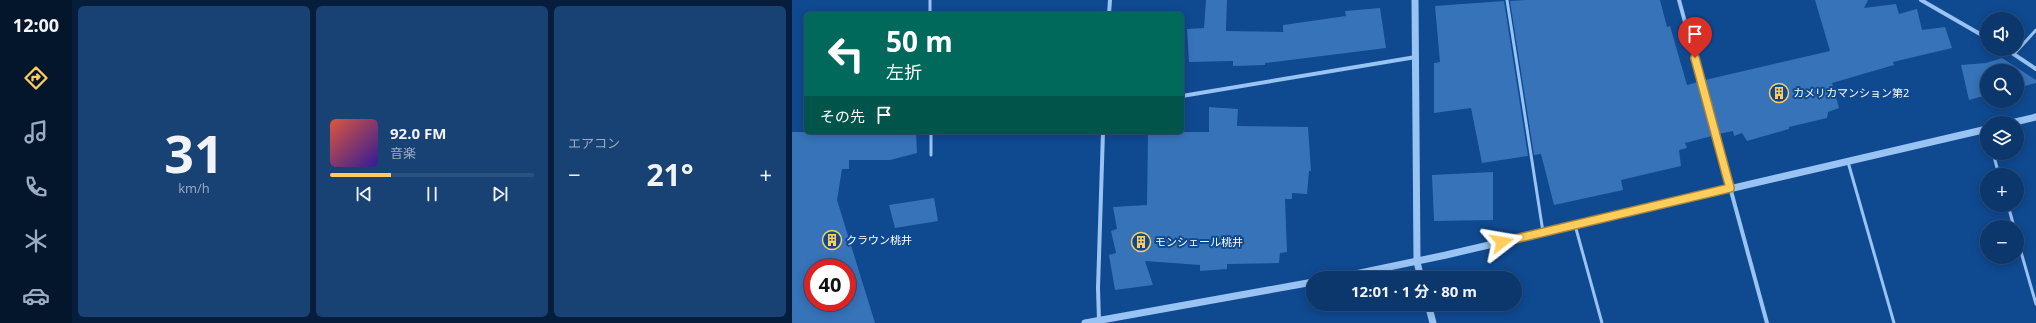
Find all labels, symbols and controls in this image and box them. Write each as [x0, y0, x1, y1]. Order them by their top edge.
map controls [1980, 12, 2024, 264]
button: sound [1980, 12, 2024, 56]
text: 12:00 [13, 13, 59, 37]
pin [1678, 17, 1712, 58]
text: 50 m [886, 22, 953, 60]
icon: arrive [1684, 23, 1706, 45]
icon: left [820, 28, 872, 80]
text: 左折 [886, 60, 922, 84]
icon: directions [22, 64, 50, 92]
button: search [1980, 64, 2024, 108]
building icon: カメリカマンション第2 [1768, 82, 1790, 104]
place label: カメリカマンション第2 [1793, 85, 1909, 100]
icon: arrive [873, 104, 895, 126]
text: その先 [820, 106, 865, 126]
button: layers [1980, 116, 2024, 160]
text: 31 [164, 117, 224, 188]
icon: music [22, 118, 50, 146]
text: 92.0 FM [390, 123, 446, 143]
text: エアコン [568, 134, 620, 152]
text: 音楽 [390, 144, 416, 162]
text: 21° [646, 154, 694, 195]
text: − [568, 159, 581, 189]
text: + [759, 159, 772, 189]
button: + [1980, 168, 2024, 212]
icon: phone [22, 173, 50, 201]
text: km/h [178, 179, 210, 197]
icon: previous [353, 183, 375, 205]
icon: pause [421, 183, 443, 205]
icon: next [489, 183, 511, 205]
button: − [1980, 220, 2024, 264]
position arrow [1481, 221, 1523, 263]
icon: climate [22, 227, 50, 255]
building icon: クラウン桃井 [821, 229, 843, 251]
building icon: モンシェール桃井 [1130, 231, 1152, 253]
place label: クラウン桃井 [846, 232, 912, 247]
place label: モンシェール桃井 [1155, 234, 1243, 249]
speed limit sign: 40 [804, 259, 856, 311]
text: 12:01 · 1 分 · 80 m [1351, 281, 1477, 301]
icon: car [22, 282, 50, 310]

